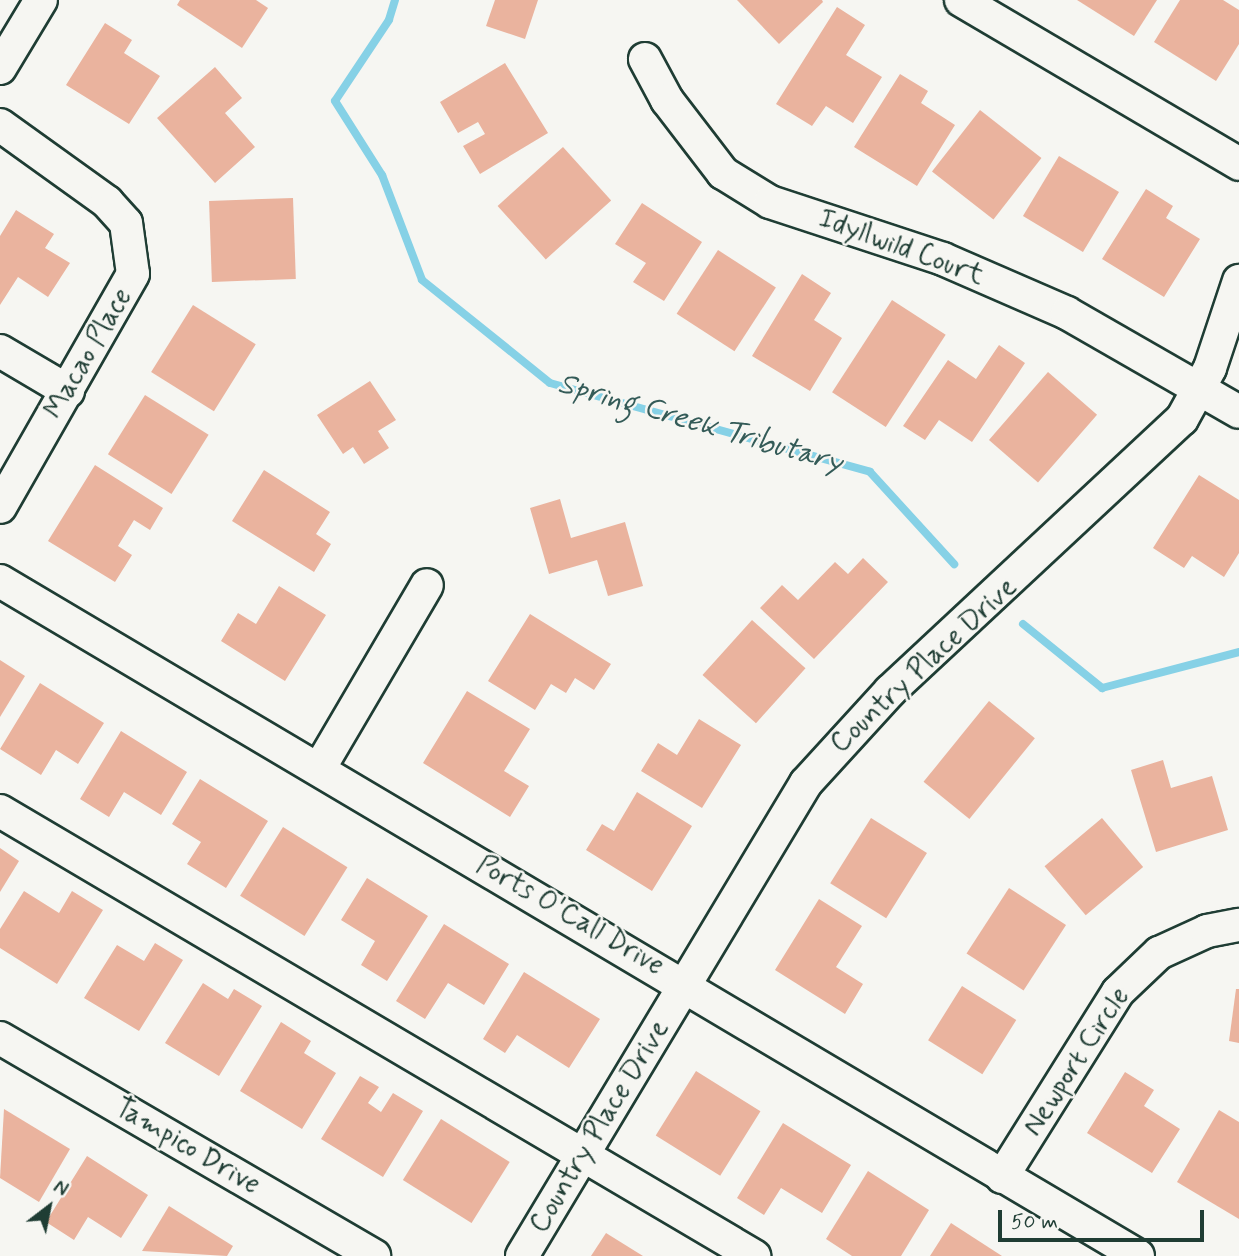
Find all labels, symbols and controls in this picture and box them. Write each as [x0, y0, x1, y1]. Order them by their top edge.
street label: Idyllwild Court [814, 203, 988, 293]
street label: Macao Place [38, 283, 140, 425]
water label: Spring Creek Tributary [555, 367, 845, 481]
street label: Country Place Drive [827, 573, 1021, 759]
street label: Ports O'Call Drive [470, 849, 670, 983]
street label: Newport Circle [1016, 981, 1138, 1143]
street label: Country Place Drive [525, 1018, 675, 1236]
street label: Tampico Drive [109, 1092, 265, 1202]
north arrow [14, 1172, 84, 1242]
text: N [48, 1175, 72, 1203]
scale bar [1001, 1196, 1208, 1240]
text: 50 m [1011, 1208, 1058, 1236]

